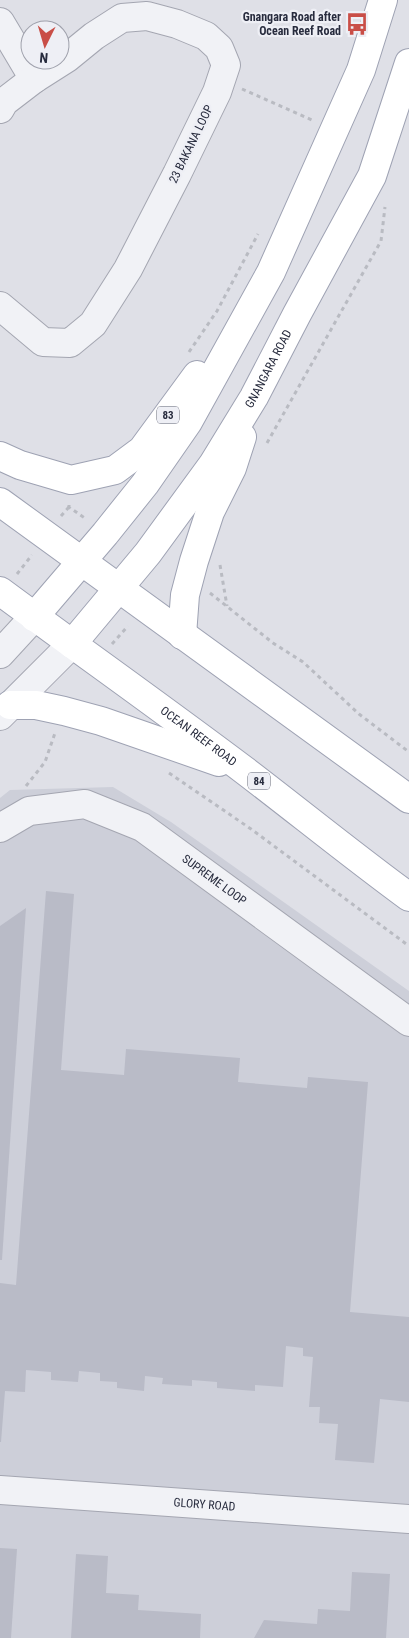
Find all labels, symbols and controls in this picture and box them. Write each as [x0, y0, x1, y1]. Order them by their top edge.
place label: Gnangara Road after Ocean Reef Road [243, 10, 341, 38]
bus stop icon: Gnangara Road after Ocean Reef Road [344, 11, 370, 37]
north arrow [20, 20, 70, 70]
text: N [39, 50, 49, 66]
street label: 23 BAKANA LOOP [166, 102, 216, 185]
street label: GNANGARA ROAD [242, 327, 295, 410]
road number: 83 [157, 406, 179, 424]
street label: OCEAN REEF ROAD [158, 703, 239, 769]
road number: 84 [248, 772, 270, 789]
street label: SUPREME LOOP [179, 852, 249, 908]
street label: GLORY ROAD [173, 1495, 236, 1514]

